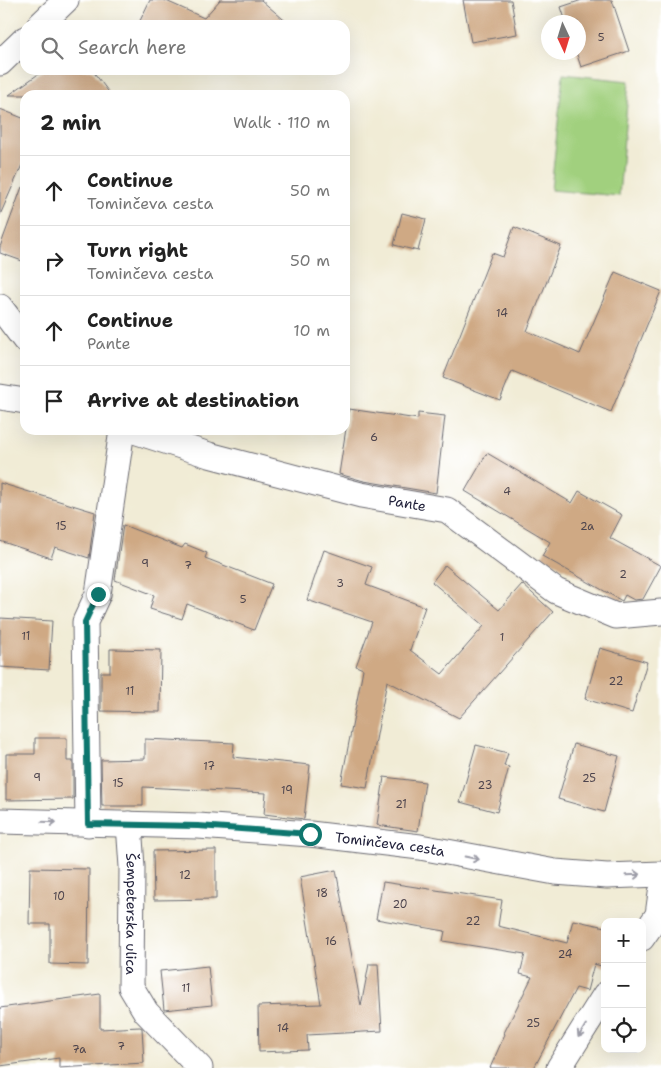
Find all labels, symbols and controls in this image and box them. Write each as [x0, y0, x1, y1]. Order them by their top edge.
north arrow [541, 15, 586, 60]
search box [20, 20, 350, 75]
house number: 5 [598, 30, 605, 45]
icon: search [38, 34, 66, 62]
text: Search here [78, 35, 187, 60]
text: 2 min [40, 109, 101, 137]
text: Walk · 110 m [233, 112, 330, 133]
text: Continue [87, 168, 173, 193]
icon: ahead [40, 177, 68, 205]
text: 50 m [290, 180, 330, 201]
text: Tominčeva cesta [87, 193, 213, 214]
text: Turn right [87, 238, 188, 263]
icon: right [40, 247, 68, 275]
text: 50 m [290, 250, 330, 271]
text: Tominčeva cesta [87, 263, 213, 284]
house number: 14 [496, 306, 508, 321]
text: Continue [87, 308, 173, 333]
icon: ahead [40, 317, 68, 345]
text: 10 m [293, 320, 330, 341]
text: Pante [87, 333, 131, 354]
icon: arrive [40, 387, 68, 415]
text: Arrive at destination [87, 388, 299, 413]
house number: 6 [370, 430, 378, 445]
house number: 4 [503, 484, 511, 499]
street label: Pante [387, 491, 428, 515]
house number: 15 [55, 519, 67, 534]
house number: 2a [580, 519, 594, 534]
house number: 9 [141, 556, 149, 571]
house number: 7 [184, 558, 192, 573]
house number: 2 [619, 567, 627, 582]
house number: 3 [336, 576, 344, 591]
route end [87, 583, 110, 606]
house number: 5 [240, 592, 247, 607]
house number: 11 [22, 629, 30, 644]
house number: 1 [500, 630, 504, 645]
house number: 22 [609, 674, 623, 689]
house number: 11 [126, 684, 134, 699]
house number: 17 [203, 759, 215, 774]
house number: 9 [33, 770, 41, 785]
house number: 25 [582, 771, 596, 786]
house number: 15 [112, 776, 124, 791]
house number: 23 [478, 778, 492, 793]
house number: 19 [281, 783, 293, 798]
house number: 21 [395, 797, 407, 812]
one-way arrow [40, 817, 56, 827]
route start [299, 823, 322, 846]
street label: Tominčeva cesta [334, 828, 447, 860]
street label: Šempeterska ulica [122, 852, 141, 975]
one-way arrow [463, 853, 479, 863]
house number: 12 [179, 868, 191, 883]
one-way arrow [624, 870, 640, 880]
house number: 18 [316, 886, 328, 901]
house number: 10 [53, 889, 65, 904]
house number: 20 [392, 897, 408, 912]
house number: 22 [466, 914, 480, 929]
map controls [601, 918, 646, 1053]
button: + [601, 918, 646, 963]
house number: 16 [325, 934, 337, 949]
house number: 24 [558, 947, 573, 962]
button: − [601, 963, 646, 1008]
house number: 11 [182, 981, 190, 996]
button: locate [601, 1008, 646, 1053]
house number: 25 [526, 1016, 540, 1031]
house number: 14 [277, 1021, 289, 1036]
one-way arrow [576, 1024, 586, 1038]
house number: 7 [117, 1039, 125, 1054]
house number: 7a [72, 1042, 86, 1057]

